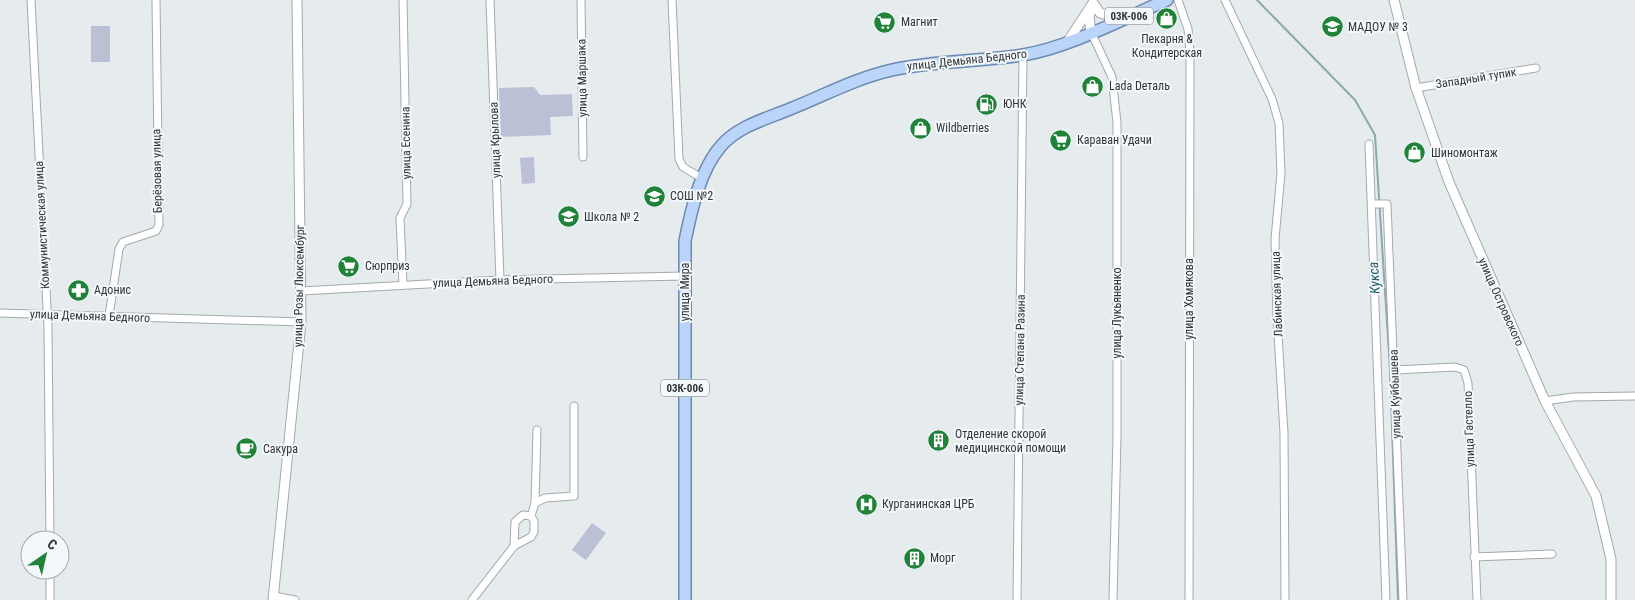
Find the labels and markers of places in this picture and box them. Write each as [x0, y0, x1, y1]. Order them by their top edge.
shop icon: Пекарня & Кондитерская [1155, 6, 1179, 30]
supermarket icon: Магнит [873, 10, 897, 34]
place label: Магнит [901, 15, 938, 29]
school or university icon: МАДОУ № 3 [1320, 15, 1344, 39]
place label: МАДОУ № 3 [1348, 20, 1408, 34]
place label: Пекарня & Кондитерская [1132, 32, 1202, 60]
shop icon: Lada Dеталь [1081, 74, 1105, 98]
place label: Lada Dеталь [1109, 79, 1170, 93]
fuel station icon: ЮНК [975, 92, 999, 116]
place label: ЮНК [1003, 97, 1027, 111]
shop icon: Wildberries [908, 116, 932, 140]
place label: Wildberries [936, 121, 989, 135]
supermarket icon: Караван Удачи [1049, 128, 1073, 152]
place label: Караван Удачи [1077, 133, 1152, 147]
shop icon: Шиномонтаж [1403, 141, 1427, 165]
place label: Шиномонтаж [1431, 146, 1498, 160]
school or university icon: СОШ №2 [642, 184, 666, 208]
place label: СОШ №2 [670, 189, 713, 203]
school or university icon: Школа № 2 [556, 205, 580, 229]
place label: Школа № 2 [584, 210, 639, 224]
supermarket icon: Сюрприз [337, 254, 361, 278]
place label: Сюрприз [365, 259, 410, 273]
pharmacy icon: Адонис [66, 278, 90, 302]
place label: Адонис [94, 283, 132, 297]
place label: Отделение скорой медицинской помощи [955, 427, 1066, 455]
building icon: Отделение скорой медицинской помощи [927, 429, 951, 453]
cafe icon: Сакура [235, 437, 259, 461]
place label: Сакура [263, 442, 298, 456]
hospital icon: Курганинская ЦРБ [854, 492, 878, 516]
place label: Курганинская ЦРБ [882, 497, 975, 511]
building icon: Морг [902, 546, 926, 570]
place label: Морг [930, 551, 956, 565]

